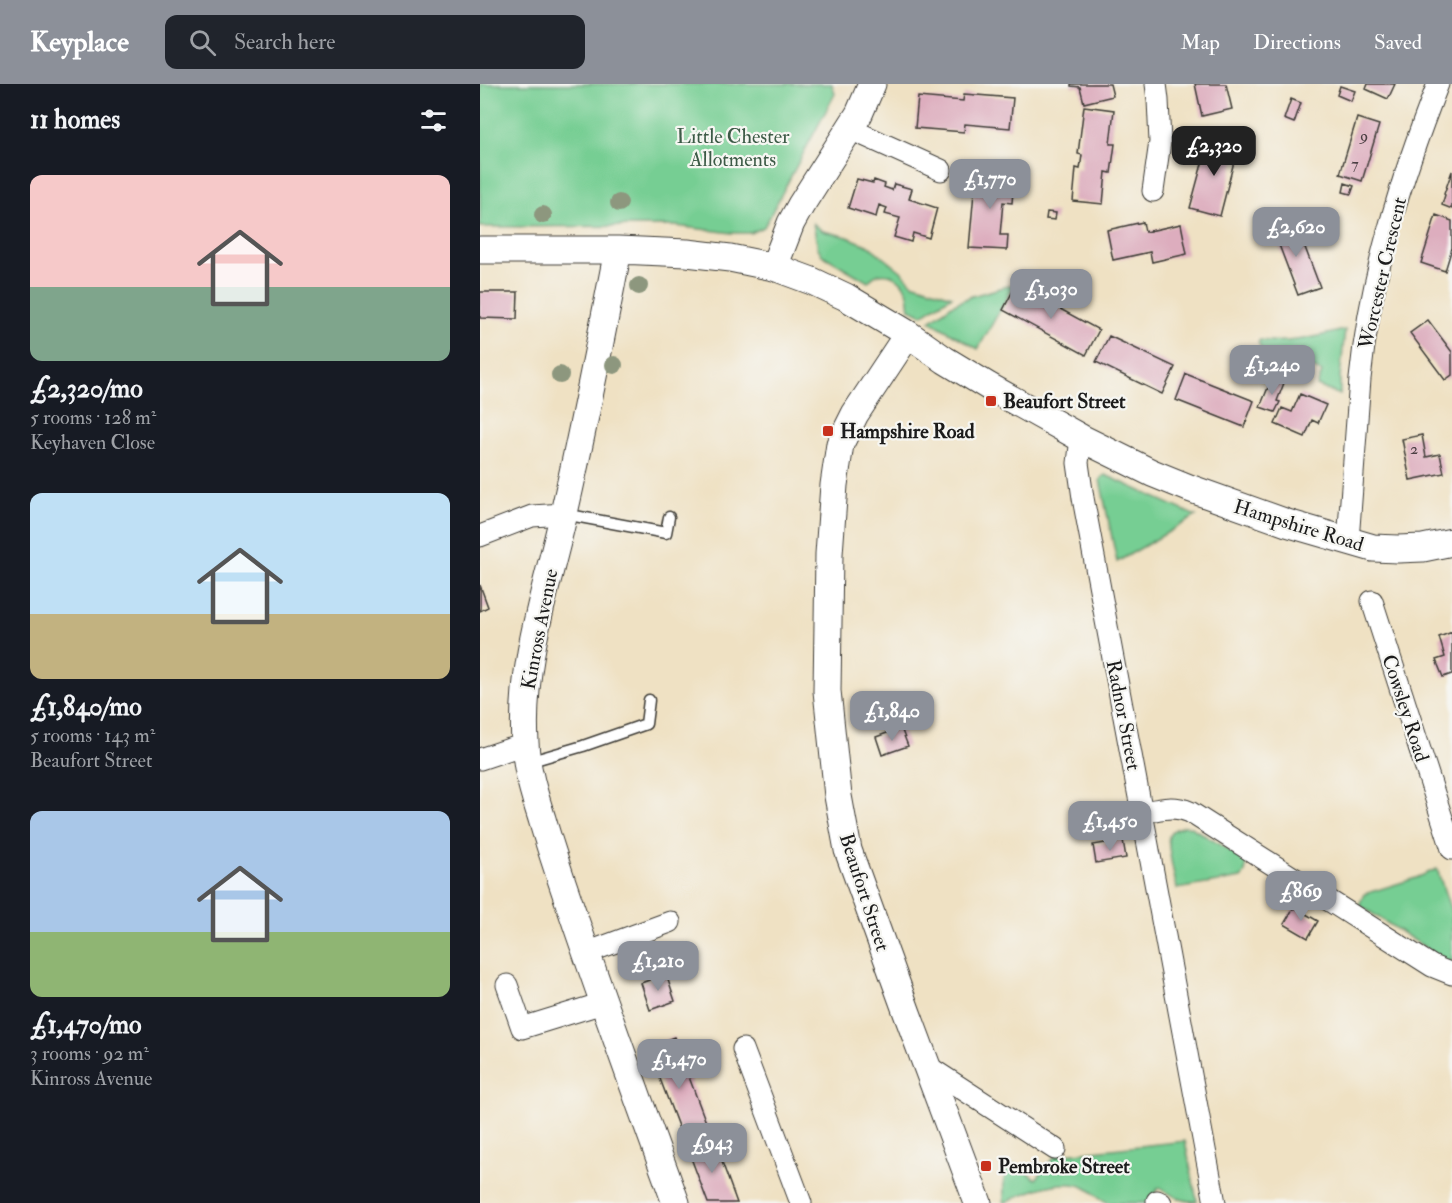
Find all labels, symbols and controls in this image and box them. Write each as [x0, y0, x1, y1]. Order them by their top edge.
search box [165, 15, 585, 69]
text: Keyplace [30, 25, 129, 60]
icon: search [186, 26, 219, 59]
text: Search here [234, 28, 336, 56]
text: Map [1180, 29, 1220, 56]
text: Directions [1253, 29, 1341, 56]
text: Saved [1374, 29, 1422, 56]
text: 11 homes [30, 104, 120, 136]
icon: filters [417, 104, 450, 137]
park label: Little Chester Allotments [677, 124, 790, 172]
pin: £2,320 [1165, 126, 1263, 177]
house number: 9 [1359, 126, 1368, 146]
text: £2,320 [1186, 133, 1242, 158]
house number: 7 [1351, 154, 1359, 174]
pin: £1,770 [941, 159, 1039, 210]
text: £1,770 [963, 166, 1017, 191]
street label: Worcester Crescent [1353, 194, 1412, 353]
pin: £2,620 [1247, 207, 1345, 258]
icon: home [186, 214, 294, 322]
text: £2,620 [1267, 214, 1325, 239]
pin: £1,030 [1002, 269, 1100, 320]
text: £1,030 [1024, 276, 1078, 301]
pin: £1,240 [1223, 345, 1321, 396]
text: £1,240 [1244, 352, 1300, 377]
text: £2,320/mo [30, 373, 143, 405]
place label: Beaufort Street [1003, 389, 1126, 414]
marker: Beaufort Street [984, 394, 998, 408]
text: 5 rooms · 128 m² [30, 405, 156, 430]
place label: Hampshire Road [840, 419, 975, 445]
marker: Hampshire Road [821, 424, 835, 438]
text: Keyhaven Close [30, 430, 155, 455]
house number: 2 [1410, 439, 1418, 459]
street label: Hampshire Road [1231, 494, 1367, 558]
icon: home [186, 532, 294, 640]
street label: Kinross Avenue [516, 567, 563, 692]
street label: Cowsley Road [1376, 651, 1435, 765]
street label: Radnor Street [1101, 658, 1147, 773]
text: £1,840/mo [30, 691, 142, 723]
pin: £1,840 [843, 691, 941, 742]
text: £1,840 [864, 698, 920, 723]
text: 5 rooms · 143 m² [30, 723, 155, 748]
text: Beaufort Street [30, 748, 152, 773]
pin: £1,450 [1061, 801, 1159, 852]
text: £1,450 [1082, 808, 1138, 833]
street label: Beaufort Street [834, 830, 895, 955]
icon: home [186, 850, 294, 958]
pin: £869 [1265, 871, 1337, 922]
text: £869 [1279, 878, 1323, 903]
pin: £1,210 [609, 941, 707, 992]
text: £1,210 [632, 948, 684, 973]
text: £1,470/mo [30, 1009, 142, 1041]
pin: £1,470 [630, 1039, 728, 1090]
text: 3 rooms · 92 m² [30, 1041, 149, 1066]
text: £1,470 [651, 1046, 707, 1071]
text: Kinross Avenue [30, 1066, 152, 1091]
pin: £943 [676, 1123, 748, 1174]
text: £943 [691, 1130, 733, 1155]
place label: Pembroke Street [998, 1154, 1130, 1179]
marker: Pembroke Street [979, 1159, 993, 1173]

